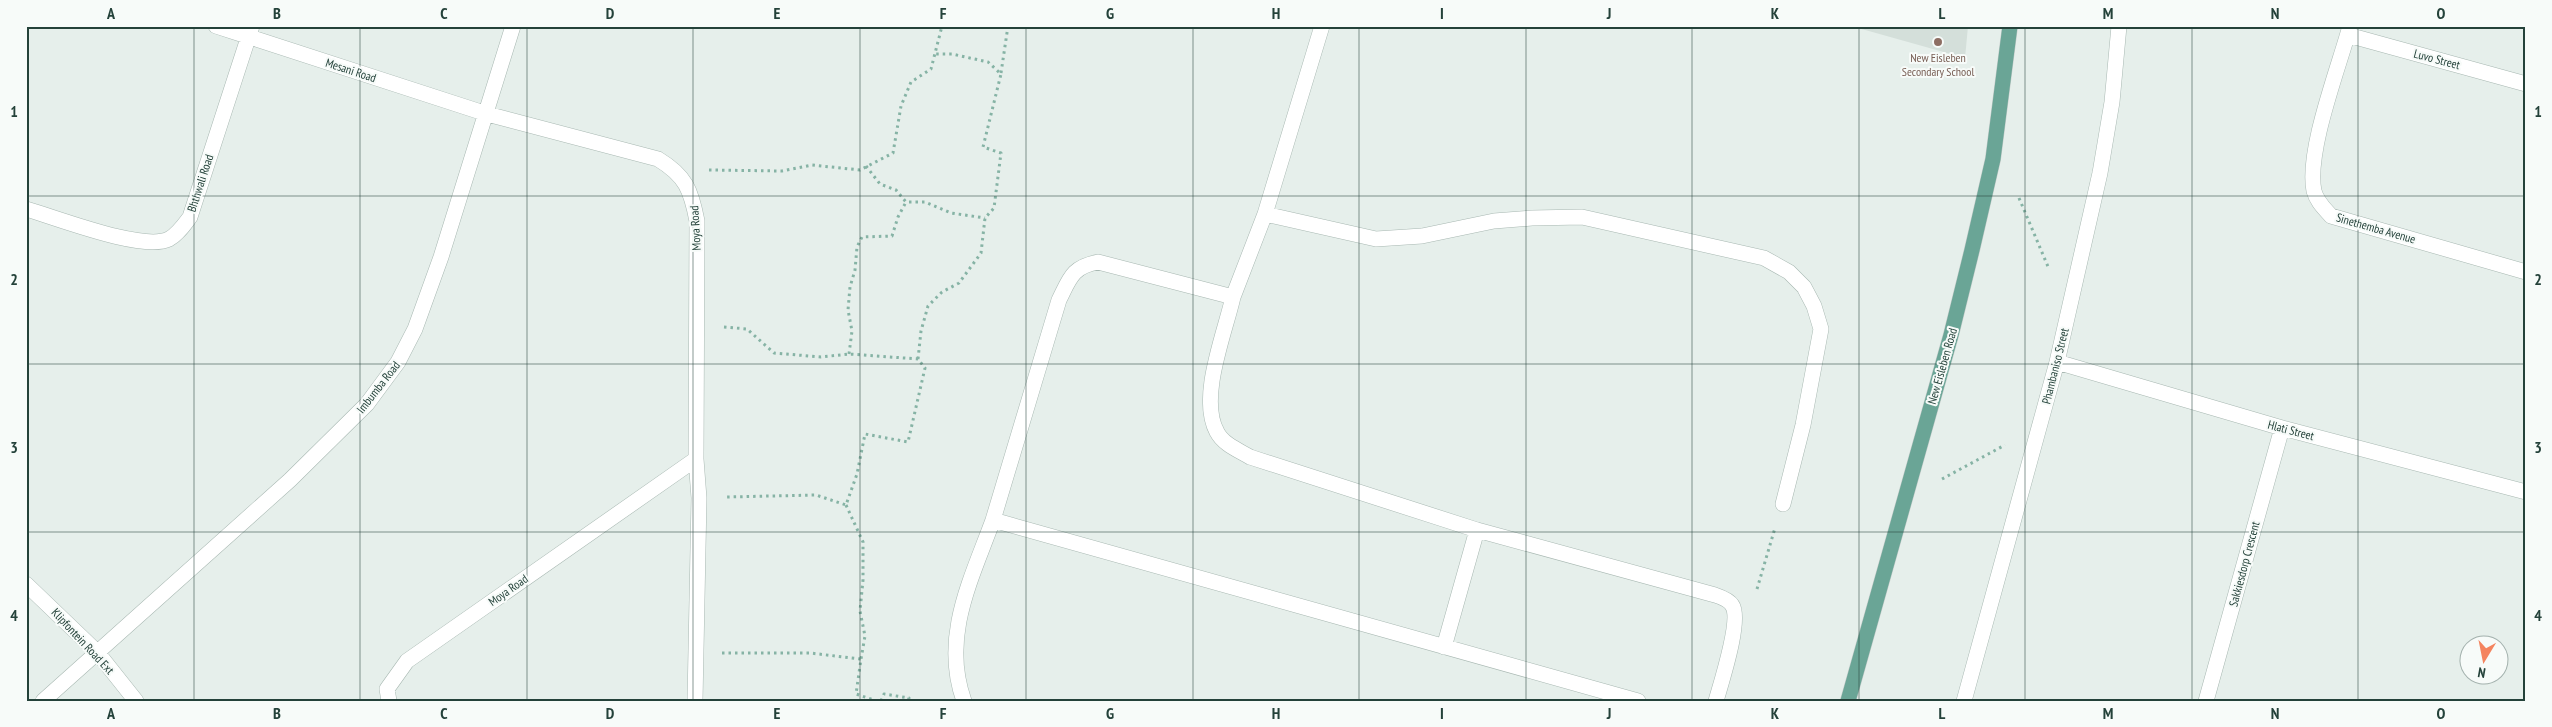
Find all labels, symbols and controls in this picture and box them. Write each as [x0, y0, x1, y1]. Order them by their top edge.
text: A [106, 3, 116, 23]
text: B [273, 3, 281, 23]
text: C [440, 3, 448, 23]
text: D [606, 3, 615, 23]
text: E [774, 3, 781, 23]
text: F [940, 3, 947, 23]
text: G [1106, 3, 1114, 23]
text: H [1272, 3, 1280, 23]
text: I [1440, 3, 1444, 23]
text: J [1606, 3, 1611, 23]
text: K [1771, 3, 1780, 23]
text: L [1939, 3, 1946, 23]
text: M [2103, 3, 2113, 23]
text: N [2271, 3, 2279, 23]
text: O [2437, 3, 2446, 23]
marker: New Eisleben Secondary School [1932, 36, 1944, 48]
street label: Luvo Street [2412, 46, 2462, 73]
place label: New Eisleben Secondary School [1902, 50, 1974, 79]
street label: Mesani Road [324, 55, 378, 85]
text: 1 [10, 101, 18, 121]
text: 1 [2534, 101, 2542, 121]
street label: Bhthwali Road [184, 152, 216, 214]
street label: Moya Road [686, 205, 704, 251]
street label: Sinethemba Avenue [2335, 210, 2417, 247]
text: 2 [10, 269, 18, 289]
text: 2 [2534, 269, 2542, 289]
street label: New Eisleben Road [1924, 326, 1960, 406]
street label: Phambaniso Street [2038, 326, 2072, 406]
street label: Imbumba Road [353, 358, 403, 416]
street label: Hlati Street [2266, 417, 2316, 444]
text: 3 [10, 437, 18, 457]
text: 3 [2534, 437, 2542, 457]
street label: Sakkiesdorp Crescent [2225, 519, 2263, 608]
street label: Moya Road [485, 571, 531, 609]
text: 4 [10, 605, 18, 625]
street label: Klipfontein Road Ext [49, 605, 118, 678]
text: 4 [2534, 605, 2542, 625]
north arrow [2460, 634, 2510, 684]
text: N [2476, 663, 2487, 682]
text: A [106, 703, 116, 723]
text: B [273, 703, 281, 723]
text: C [440, 703, 448, 723]
text: D [606, 703, 615, 723]
text: E [774, 703, 781, 723]
text: F [940, 703, 947, 723]
text: G [1106, 703, 1114, 723]
text: H [1272, 703, 1280, 723]
text: I [1440, 703, 1444, 723]
text: J [1606, 703, 1611, 723]
text: K [1771, 703, 1780, 723]
text: L [1939, 703, 1946, 723]
text: M [2103, 703, 2113, 723]
text: N [2271, 703, 2279, 723]
text: O [2437, 703, 2446, 723]

